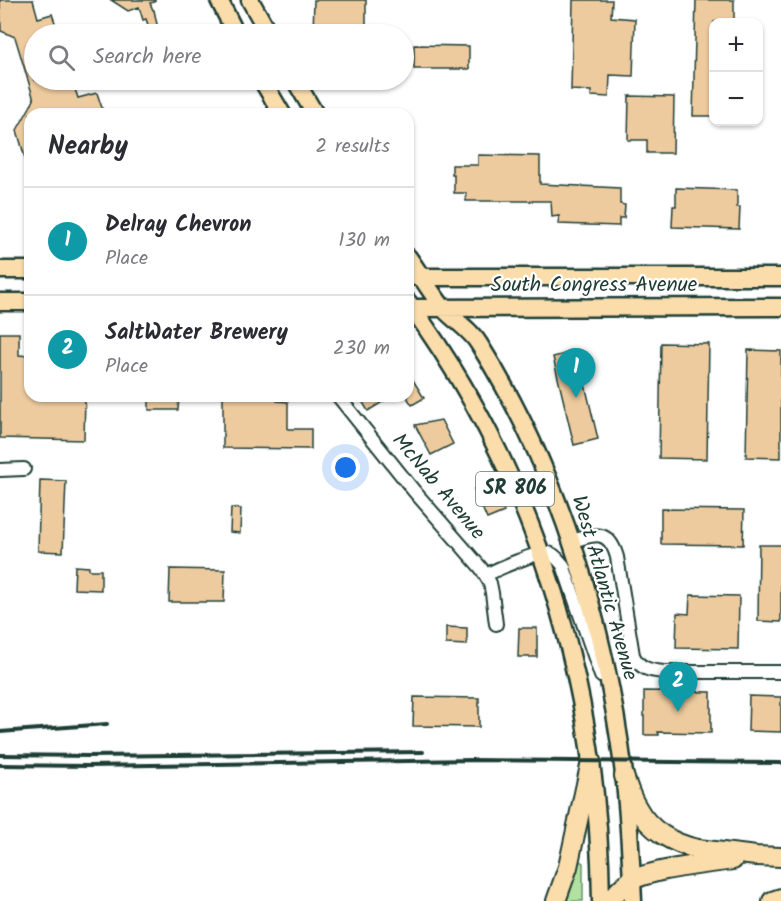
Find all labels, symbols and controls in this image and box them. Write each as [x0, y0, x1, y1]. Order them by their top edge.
map controls [709, 18, 763, 126]
button: + [709, 18, 763, 72]
search box [24, 24, 414, 90]
text: Search here [93, 40, 201, 75]
icon: search [45, 41, 78, 74]
button: − [709, 72, 763, 126]
text: Nearby [48, 126, 128, 168]
text: 2 results [315, 131, 390, 163]
text: Delray Chevron [105, 208, 252, 243]
text: 1 [64, 225, 71, 257]
text: 130 m [338, 225, 390, 257]
text: Place [105, 243, 148, 275]
street label: South Congress Avenue [491, 269, 698, 302]
text: SaltWater Brewery [105, 316, 288, 351]
text: 2 [62, 333, 73, 365]
text: 230 m [333, 333, 390, 365]
pin: 1 [556, 348, 596, 398]
text: Place [105, 351, 148, 383]
street label: McNab Avenue [383, 426, 493, 548]
your location [331, 453, 360, 482]
road number: SR 806 [476, 472, 554, 506]
street label: West Atlantic Avenue [562, 492, 646, 685]
pin: 2 [658, 662, 698, 712]

